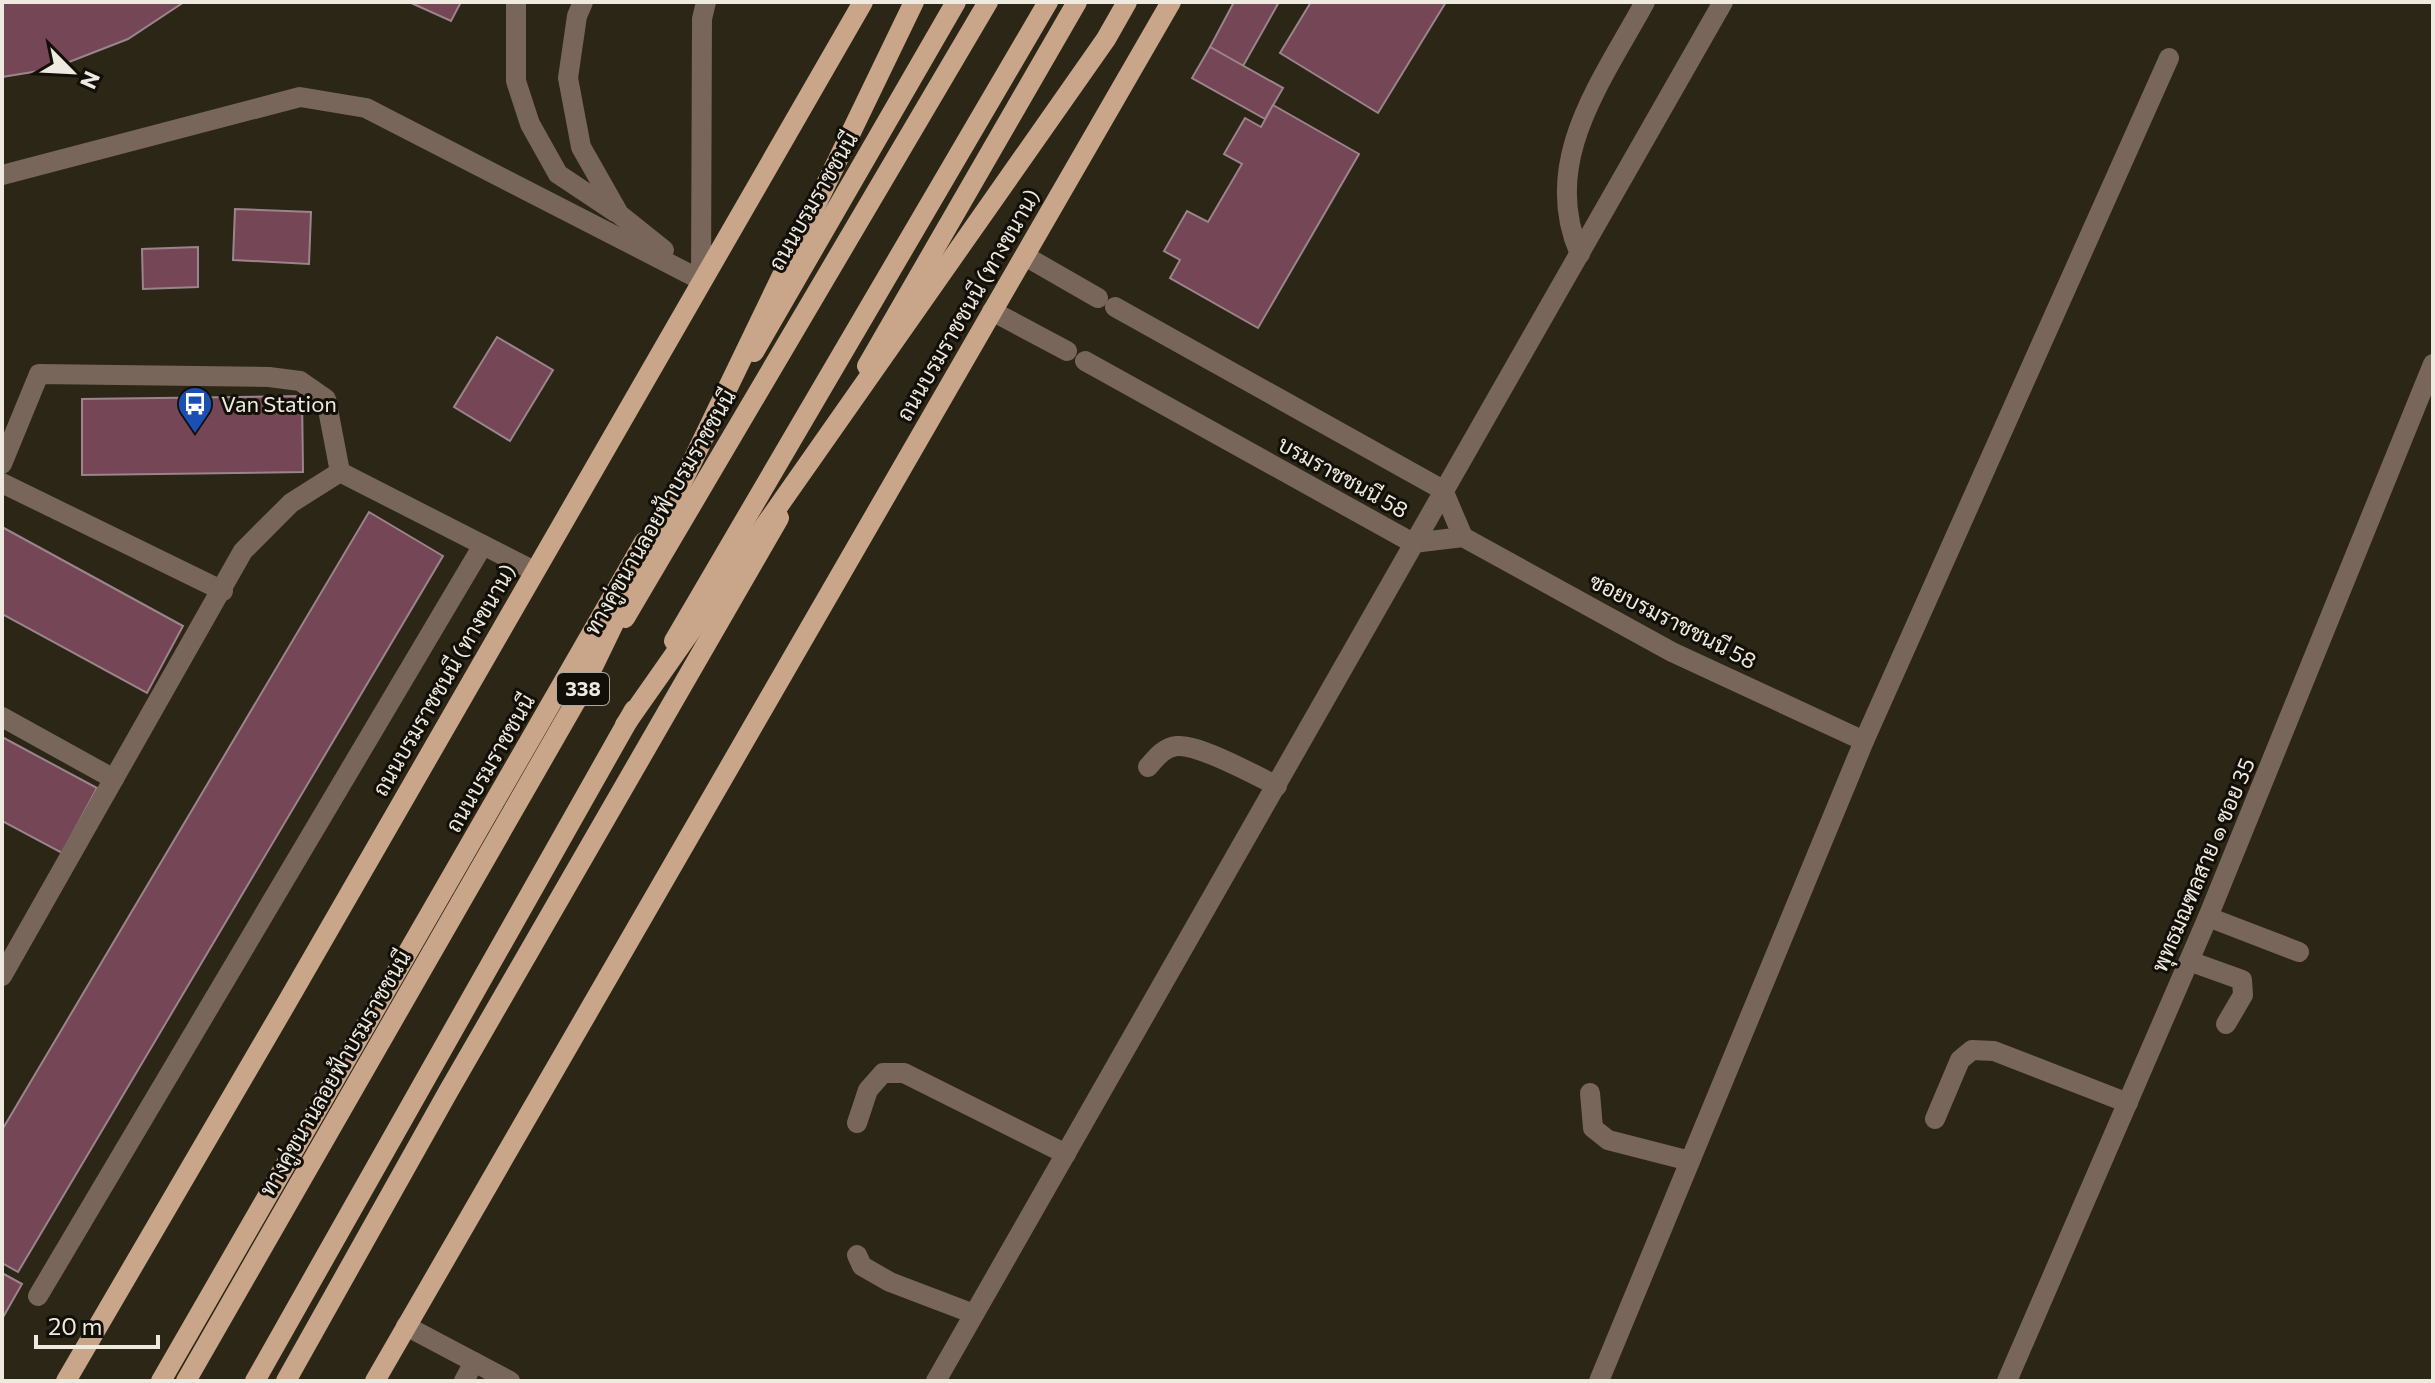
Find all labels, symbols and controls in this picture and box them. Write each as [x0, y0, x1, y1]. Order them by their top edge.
north arrow [32, 32, 112, 112]
text: N [75, 67, 106, 93]
street label: ถนนบรมราชชนนี [762, 127, 863, 275]
street label: ถนนบรมราชชนนี (ทางขนาน) [890, 184, 1045, 425]
street label: ทางคู่ขนานลอยฟ้าบรมราชชนนี [578, 384, 744, 641]
bus stop icon: Van Station [176, 385, 214, 435]
place label: Van Station [221, 390, 337, 417]
street label: บรมราชชนนี 58 [1273, 430, 1413, 523]
street label: ถนนบรมราชชนนี (ทางขนาน) [367, 559, 521, 801]
street label: ซอยบรมราชชนนี 58 [1585, 567, 1761, 674]
road number: 338 [557, 673, 609, 705]
street label: ถนนบรมราชชนนี [440, 689, 540, 837]
street label: พุทธมณฑลสาย ๑ ซอย 35 [2145, 754, 2263, 977]
street label: ทางคู่ขนานลอยฟ้าบรมราชชนนี [253, 945, 419, 1202]
scale bar [36, 1299, 158, 1349]
text: 20 m [48, 1311, 102, 1340]

